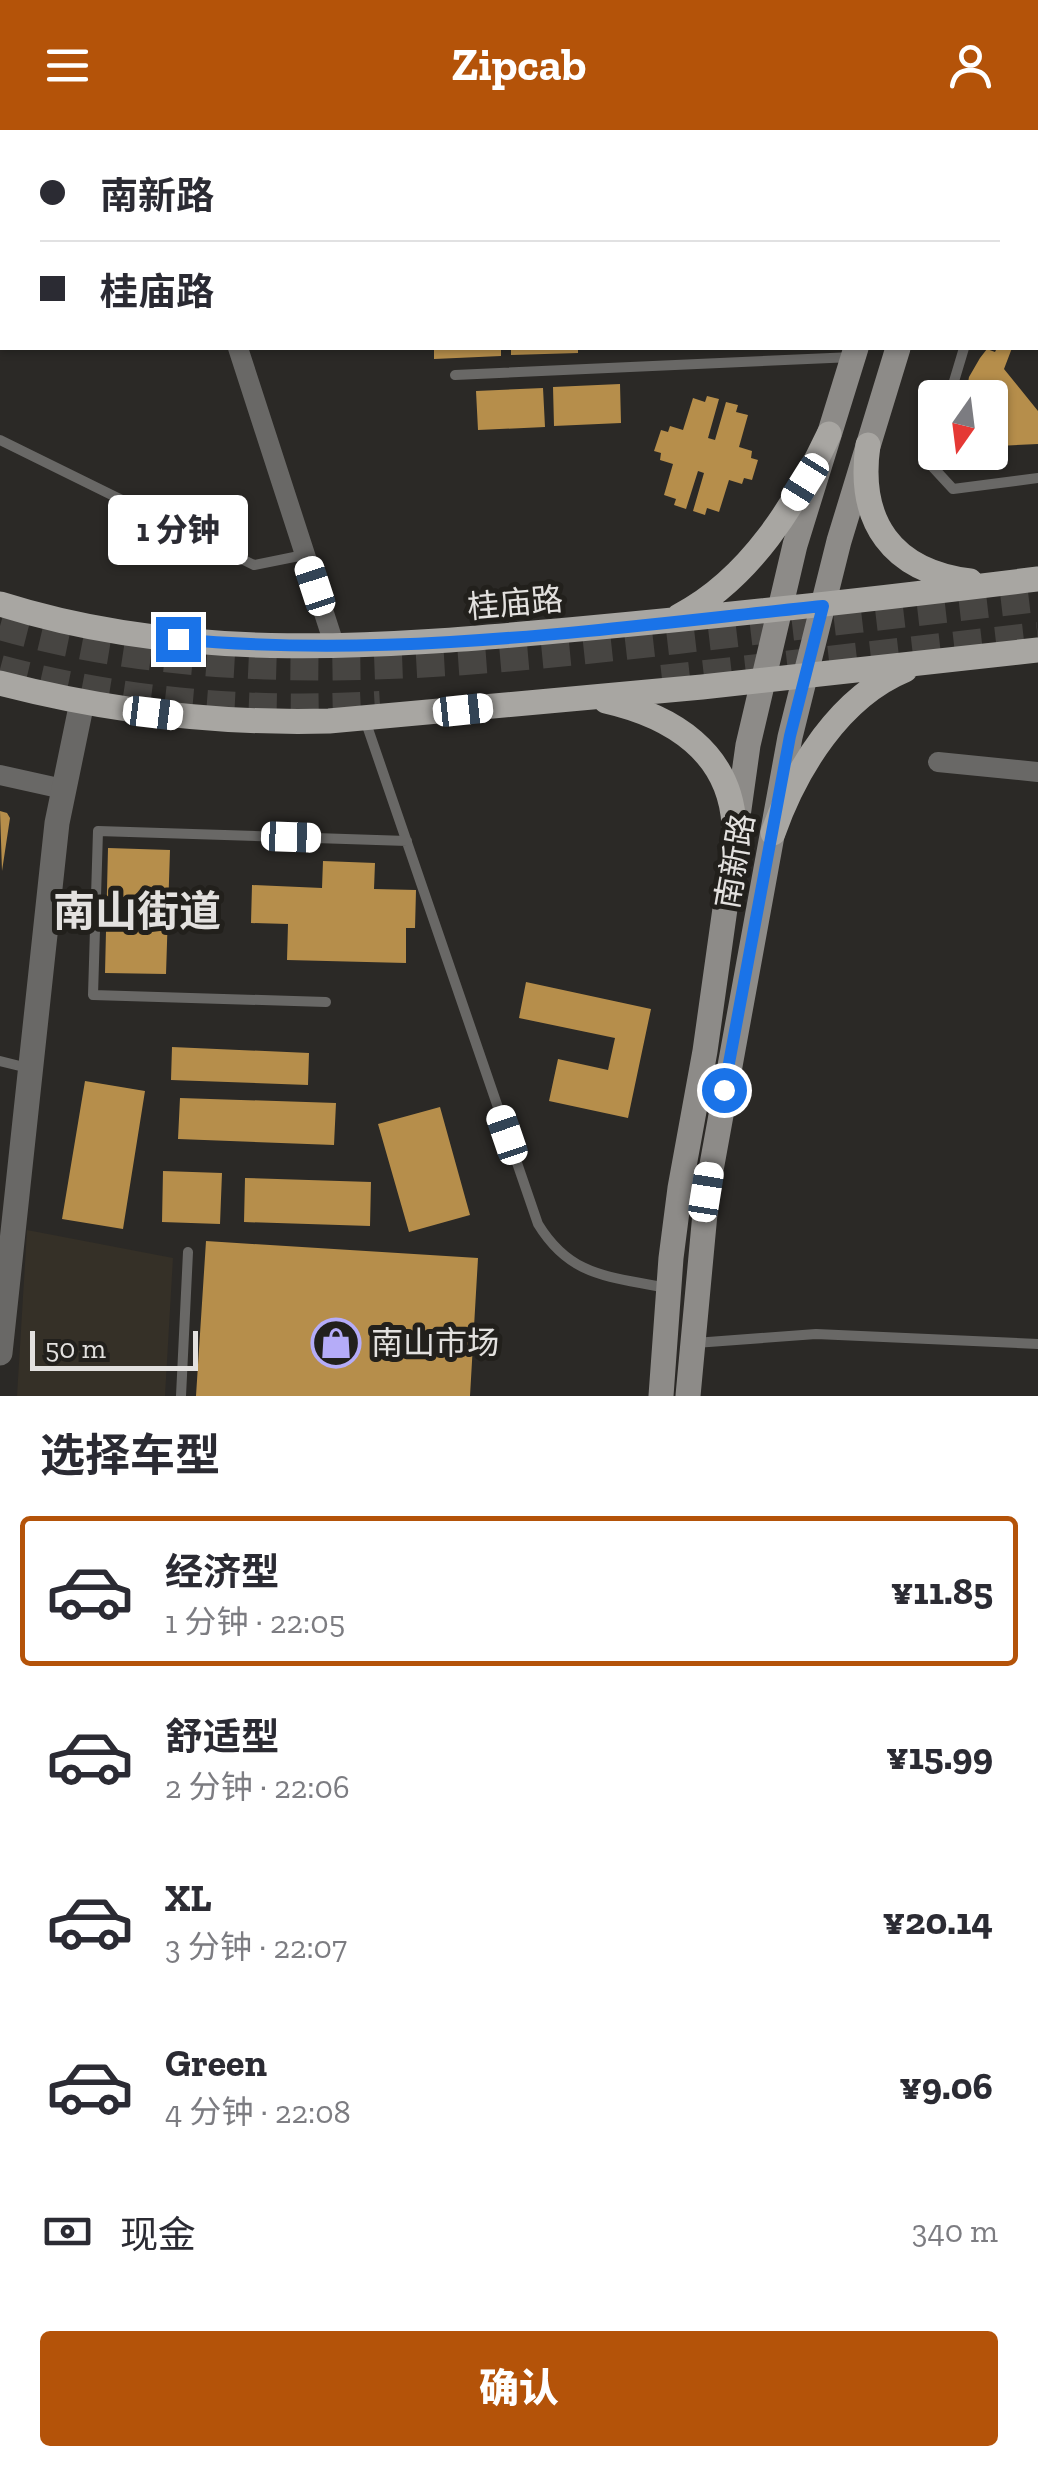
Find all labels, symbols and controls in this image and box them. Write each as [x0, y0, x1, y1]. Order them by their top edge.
icon: menu [40, 38, 95, 93]
text: Zipcab [452, 38, 586, 92]
icon: person [943, 38, 998, 93]
text: 南新路 [100, 173, 214, 219]
text: 桂庙路 [100, 269, 214, 315]
north arrow [918, 380, 1008, 470]
map controls [918, 380, 1008, 470]
car [776, 449, 834, 515]
callout: 1 分钟 [108, 494, 248, 564]
text: 1 分钟 [137, 511, 219, 549]
car [291, 553, 339, 619]
street label: 桂庙路 [466, 580, 564, 626]
route end [156, 617, 201, 662]
car [432, 692, 494, 728]
car [121, 694, 185, 732]
street label: 南新路 [708, 810, 762, 912]
car [260, 821, 322, 853]
district label: 南山街道 [53, 886, 221, 937]
route start [702, 1068, 747, 1113]
car [483, 1102, 531, 1168]
car [686, 1160, 726, 1224]
shop icon: 南山市场 [310, 1317, 362, 1369]
place label: 南山市场 [371, 1324, 499, 1362]
scale bar [30, 1326, 198, 1370]
text: 50 m [45, 1332, 106, 1365]
text: 选择车型 [40, 1429, 220, 1483]
icon: car [45, 1546, 135, 1636]
text: 经济型 [165, 1549, 279, 1595]
text: ¥11.85 [891, 1568, 993, 1614]
text: 1 分钟 · 22:05 [165, 1603, 345, 1641]
icon: car [45, 1711, 135, 1801]
text: 舒适型 [165, 1714, 279, 1760]
text: ¥15.99 [886, 1733, 993, 1779]
text: 2 分钟 · 22:06 [165, 1768, 350, 1806]
text: XL [165, 1875, 212, 1921]
icon: car [45, 1876, 135, 1966]
text: ¥20.14 [882, 1898, 993, 1944]
text: 3 分钟 · 22:07 [165, 1928, 347, 1966]
text: Green [165, 2040, 267, 2086]
icon: car [45, 2041, 135, 2131]
text: ¥9.06 [899, 2063, 993, 2109]
text: 4 分钟 · 22:08 [165, 2093, 351, 2131]
icon: cash [40, 2204, 95, 2259]
text: 现金 [120, 2212, 196, 2258]
text: 340 m [912, 2212, 998, 2250]
button: 确认 [40, 2331, 998, 2446]

